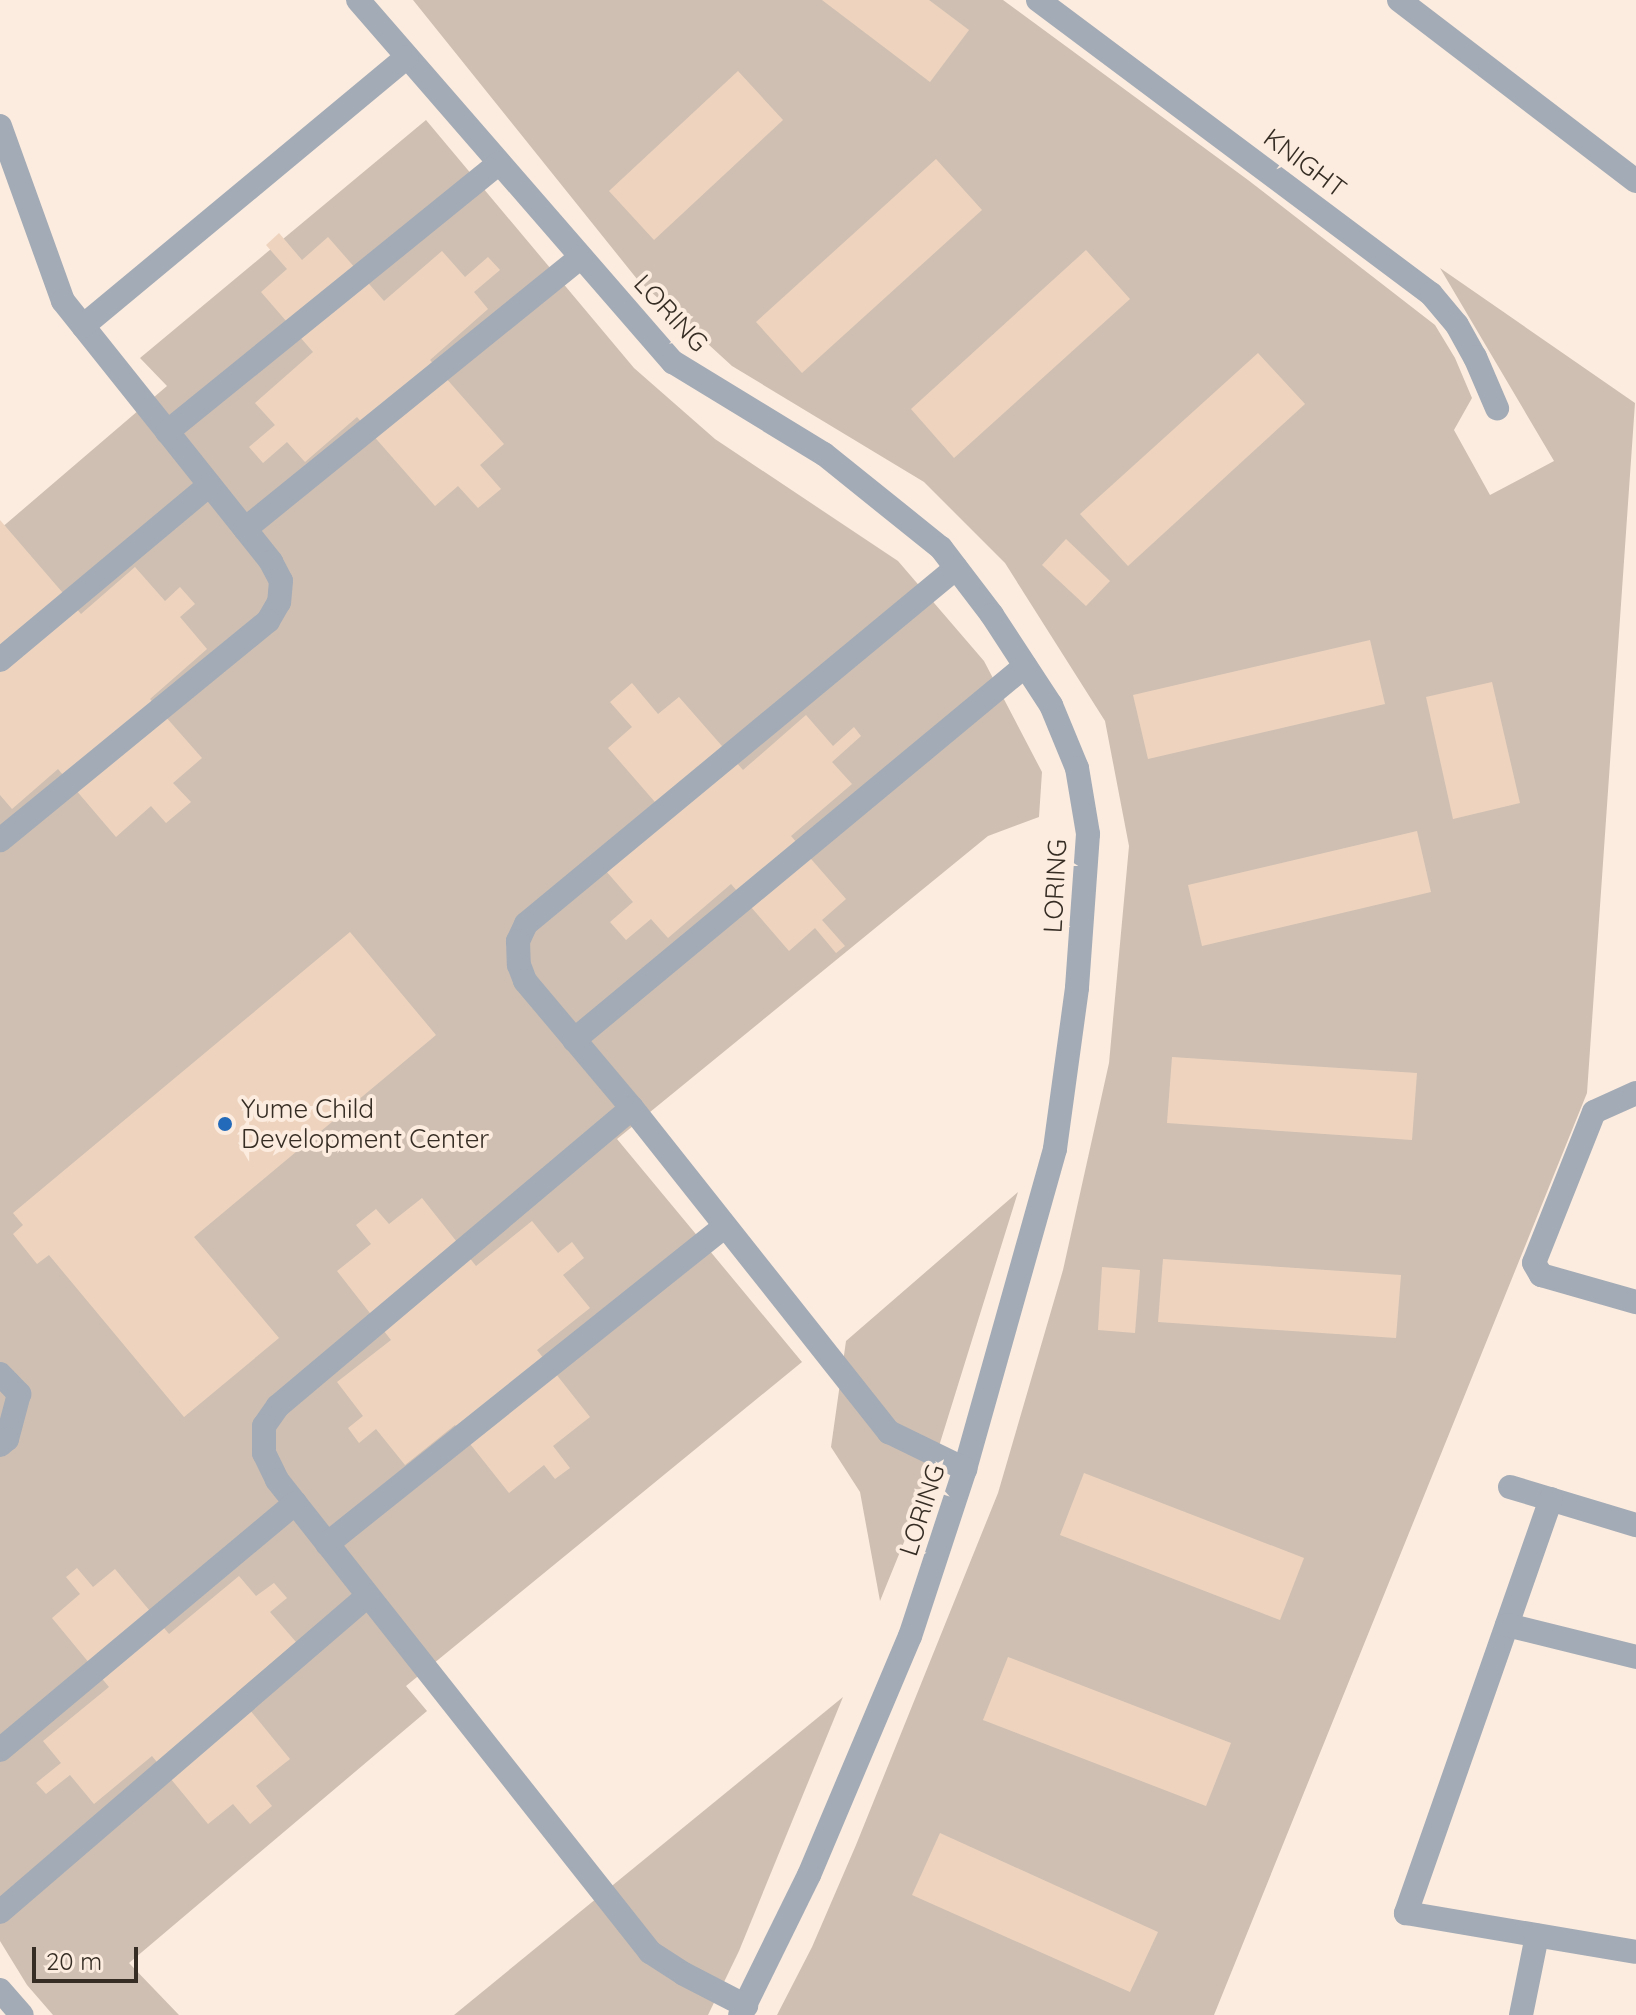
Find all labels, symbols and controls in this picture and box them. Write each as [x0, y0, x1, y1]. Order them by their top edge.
street label: KNIGHT [1257, 122, 1353, 204]
street label: LORING [627, 268, 715, 358]
street label: LORING [1037, 838, 1073, 934]
place label: Yume Child Development Center [241, 1093, 489, 1154]
marker: Yume Child Development Center [216, 1115, 234, 1133]
street label: LORING [893, 1460, 951, 1560]
scale bar [36, 1931, 142, 1981]
text: 20 m [46, 1946, 102, 1976]

